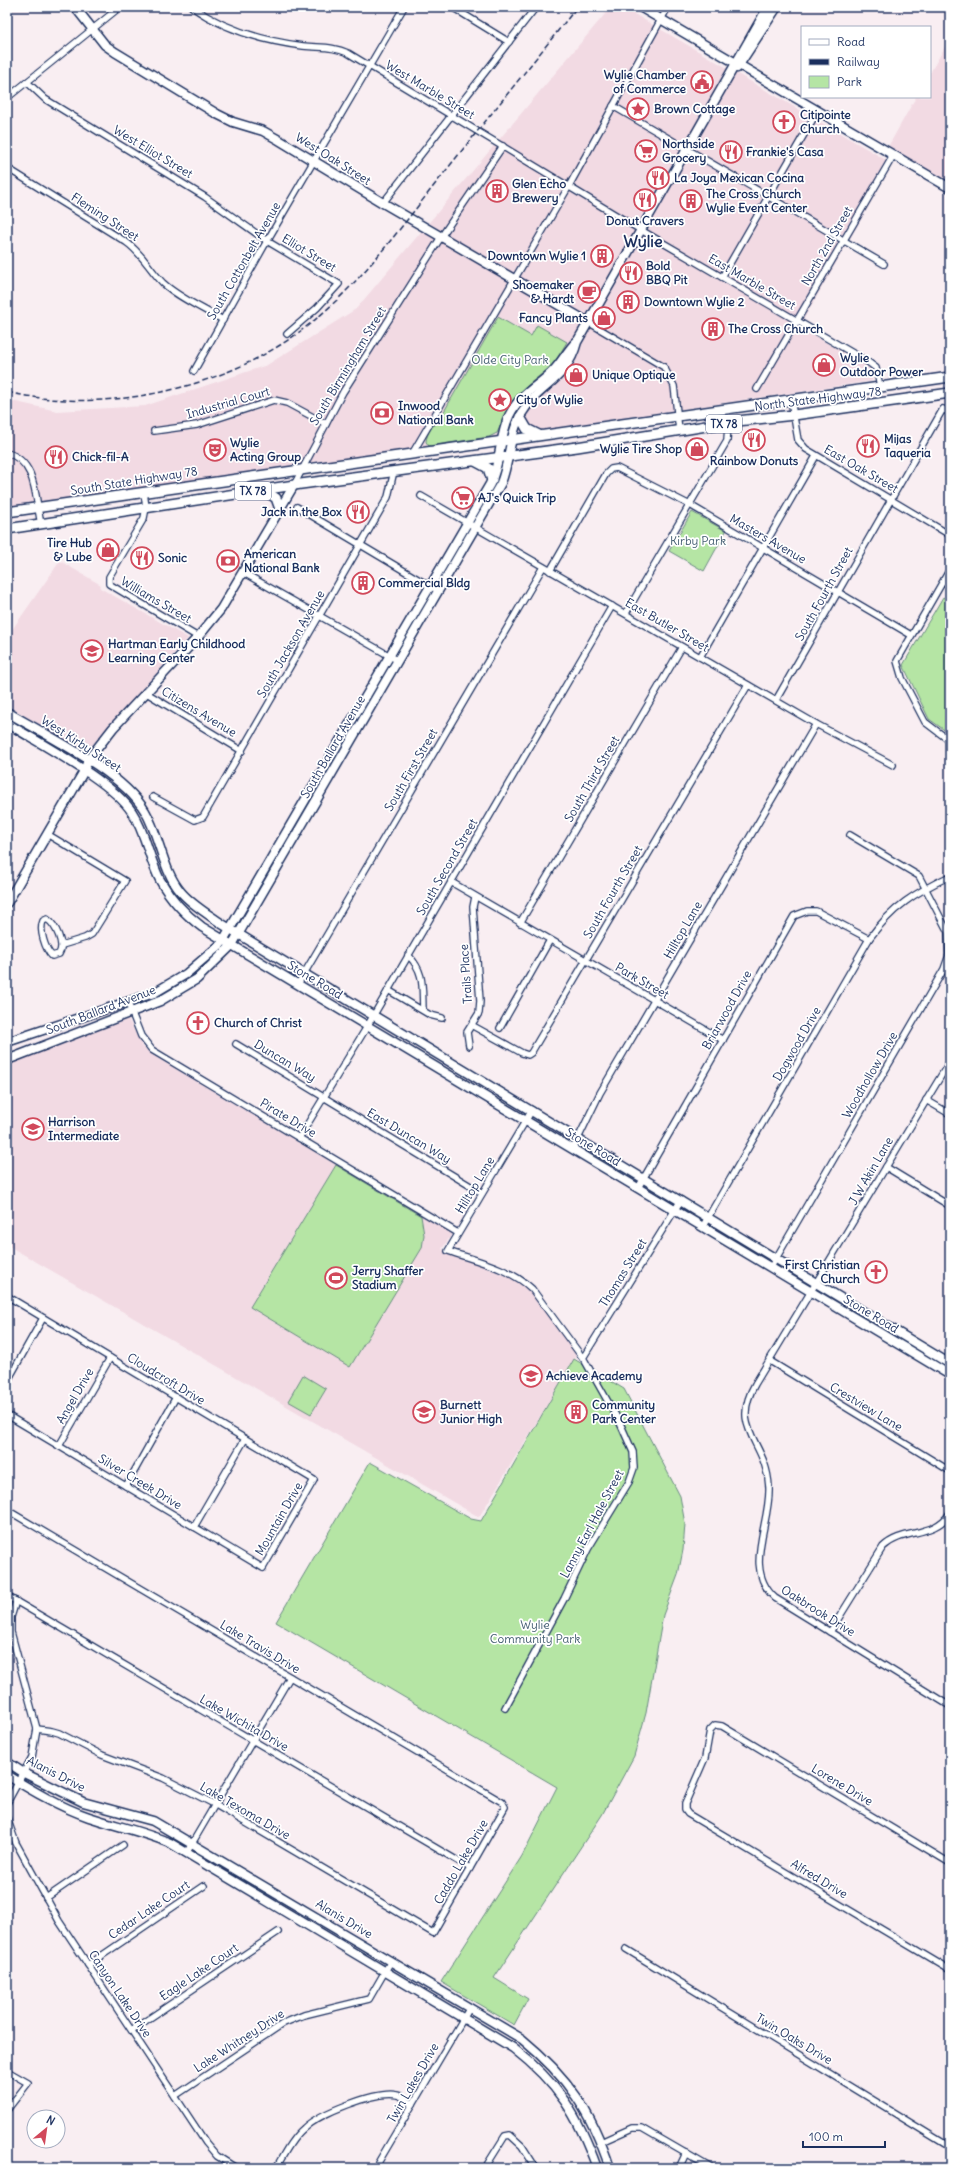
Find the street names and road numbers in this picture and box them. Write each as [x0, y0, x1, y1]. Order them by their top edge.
street label: West Marble Street [383, 57, 478, 122]
street label: West Elliot Street [111, 122, 196, 181]
street label: West Oak Street [293, 129, 374, 188]
street label: Fleming Street [69, 189, 142, 244]
street label: South Cottonbelt Avenue [204, 199, 283, 322]
street label: North 2nd Street [798, 203, 855, 288]
street label: Elliot Street [279, 231, 339, 275]
street label: East Marble Street [706, 251, 799, 313]
street label: South Birmingham Street [306, 304, 389, 428]
street label: Industrial Court [184, 383, 271, 422]
street label: North State Highway 78 [754, 383, 882, 414]
road number: TX 78 [706, 415, 742, 433]
street label: East Oak Street [821, 441, 901, 496]
street label: South State Highway 78 [69, 463, 199, 498]
road number: TX 78 [235, 482, 271, 500]
street label: Masters Avenue [727, 511, 809, 567]
street label: South Fourth Street [792, 544, 856, 643]
street label: Williams Street [118, 573, 194, 626]
street label: South Jackson Avenue [254, 587, 327, 700]
street label: East Butler Street [623, 595, 712, 655]
street label: Citizens Avenue [159, 683, 239, 740]
street label: South Ballard Avenue [297, 693, 368, 801]
street label: West Kirby Street [38, 712, 124, 775]
street label: South First Street [381, 726, 440, 814]
street label: South Third Street [561, 733, 622, 824]
street label: South Second Street [413, 816, 480, 918]
street label: South Fourth Street [580, 843, 645, 941]
street label: Hilltop Lane [660, 898, 705, 961]
street label: Trails Place [456, 944, 475, 1004]
street label: Stone Road [285, 957, 346, 1002]
street label: Park Street [613, 959, 672, 1002]
street label: Briarwood Drive [699, 967, 755, 1052]
street label: South Ballard Avenue [44, 982, 158, 1037]
street label: Dogwood Drive [769, 1004, 824, 1084]
street label: Woodhollow Drive [839, 1029, 900, 1121]
street label: Duncan Way [252, 1036, 319, 1085]
street label: Pirate Drive [257, 1095, 319, 1140]
street label: East Duncan Way [365, 1105, 454, 1167]
street label: Stone Road [563, 1124, 624, 1169]
street label: J W Akin Lane [845, 1134, 896, 1207]
street label: Hilltop Lane [452, 1153, 497, 1216]
street label: Thomas Street [596, 1236, 650, 1310]
street label: Stone Road [841, 1291, 902, 1336]
street label: Cloudcroft Drive [125, 1349, 208, 1408]
street label: Angel Drive [53, 1365, 96, 1426]
street label: Crestview Lane [827, 1379, 905, 1434]
street label: Silver Creek Drive [96, 1451, 185, 1512]
street label: Lanny Earl Hale Street [557, 1467, 626, 1580]
street label: Mountain Drive [252, 1479, 306, 1558]
street label: Oakbrook Drive [778, 1582, 858, 1639]
street label: Lake Travis Drive [217, 1617, 303, 1676]
street label: Lake Wichita Drive [197, 1691, 291, 1754]
street label: Alanis Drive [24, 1752, 88, 1795]
street label: Lorene Drive [809, 1760, 876, 1809]
street label: Lake Texoma Drive [198, 1779, 293, 1842]
street label: Caddo Lake Drive [430, 1817, 491, 1907]
street label: Alfred Drive [788, 1856, 850, 1901]
street label: Cedar Lake Court [105, 1877, 192, 1942]
street label: Alanis Drive [313, 1896, 375, 1941]
street label: Eagle Lake Court [157, 1940, 241, 2003]
street label: Canyon Lake Drive [86, 1947, 155, 2040]
street label: Lake Whitney Drive [191, 2006, 287, 2075]
street label: Twin Oaks Drive [753, 2010, 835, 2067]
street label: Twin Lakes Drive [384, 2040, 442, 2125]

